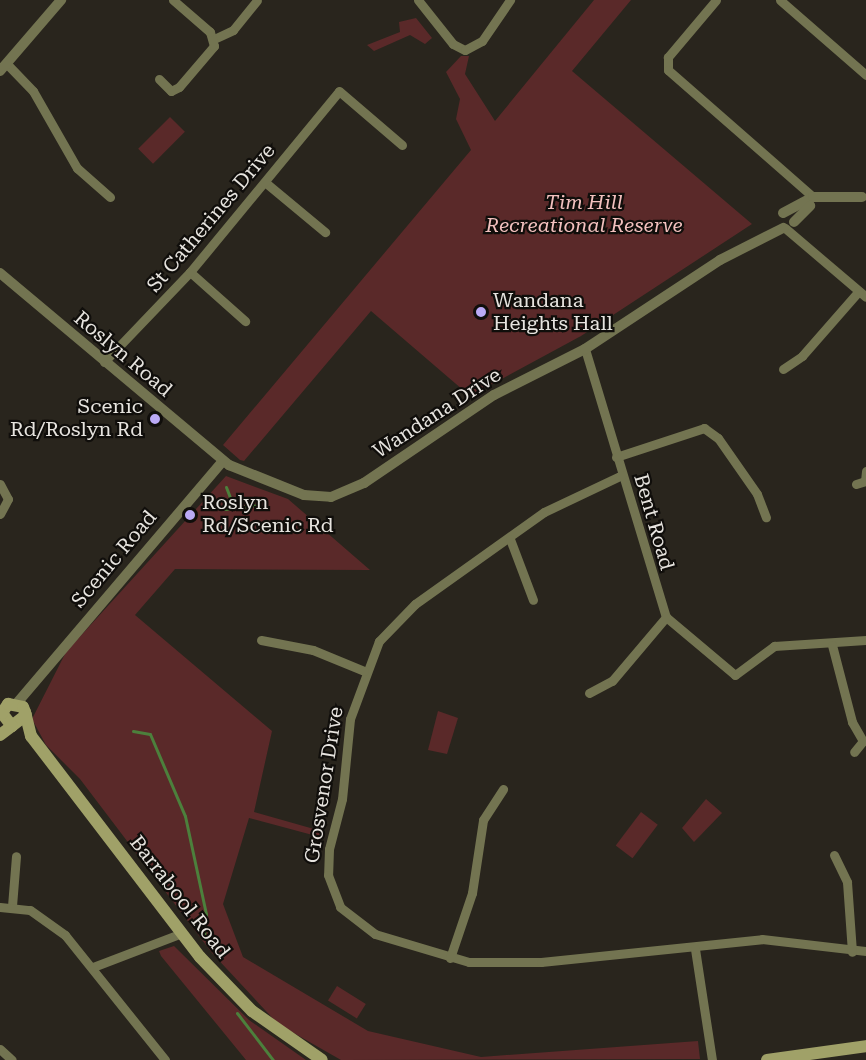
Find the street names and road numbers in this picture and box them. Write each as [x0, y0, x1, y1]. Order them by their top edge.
street label: St Catherines Drive [142, 139, 280, 297]
street label: Roslyn Road [69, 306, 177, 402]
street label: Wandana Drive [368, 363, 506, 463]
street label: Bent Road [629, 471, 679, 573]
street label: Scenic Road [66, 505, 162, 613]
street label: Grosvenor Drive [300, 705, 348, 865]
street label: Barrabool Road [125, 831, 235, 963]

